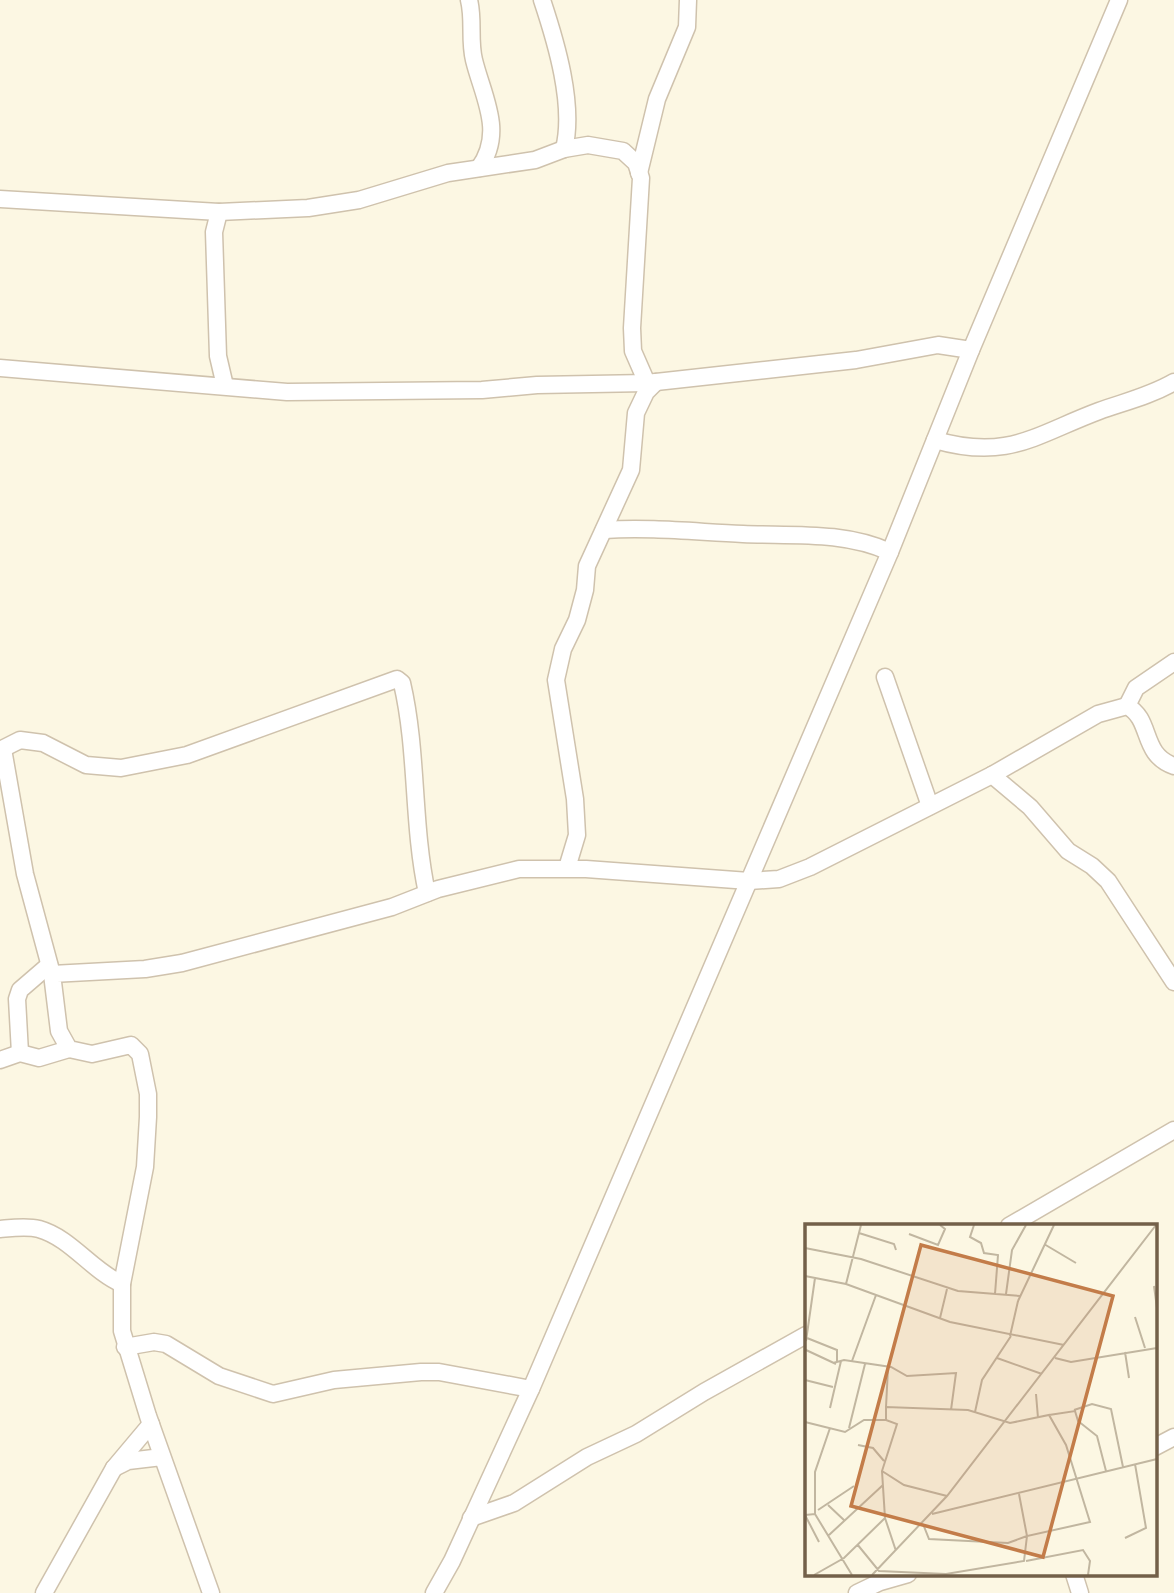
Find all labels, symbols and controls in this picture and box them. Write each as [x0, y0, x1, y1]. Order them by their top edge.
inset map [805, 1224, 1156, 1576]

